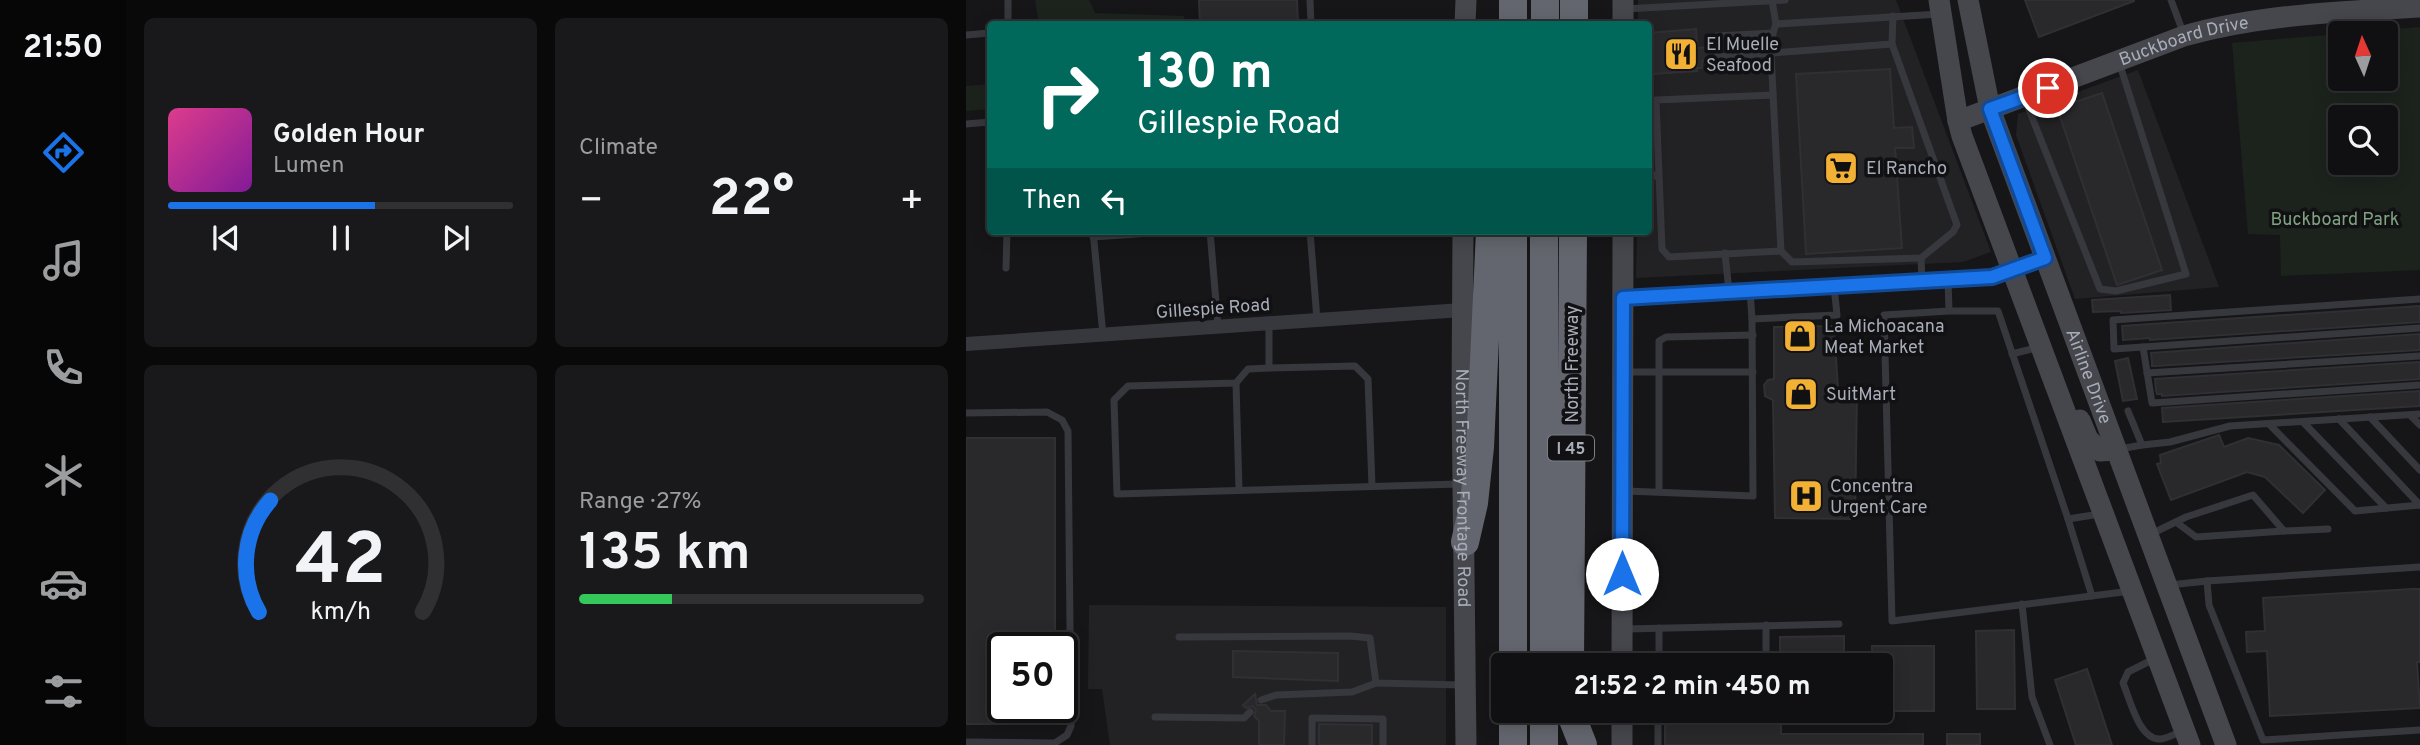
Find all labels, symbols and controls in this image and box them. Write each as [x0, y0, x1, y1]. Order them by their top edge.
street label: Buckboard Drive [2116, 12, 2250, 72]
north arrow [2328, 21, 2398, 91]
map controls [2328, 21, 2398, 175]
text: 21:50 [23, 29, 103, 69]
place label: El Muelle Seafood [1706, 34, 1779, 78]
restaurant icon: El Muelle Seafood [1662, 35, 1700, 73]
text: 130 m [1137, 44, 1273, 106]
icon: right [1022, 49, 1113, 140]
pin [2018, 58, 2078, 118]
icon: arrive [2029, 69, 2067, 107]
text: Gillespie Road [1137, 105, 1341, 145]
button: search [2328, 105, 2398, 175]
text: Golden Hour [273, 119, 424, 152]
icon: directions [39, 128, 88, 177]
text: Climate [579, 134, 658, 163]
supermarket icon: El Rancho [1822, 149, 1860, 187]
text: Lumen [273, 152, 344, 181]
place label: El Rancho [1866, 158, 1947, 181]
text: 22° [709, 168, 794, 234]
text: − [579, 178, 604, 227]
text: + [899, 178, 924, 227]
icon: left [1095, 182, 1133, 220]
text: Then [1022, 185, 1081, 218]
park label: Buckboard Park [2271, 209, 2399, 232]
icon: previous [207, 219, 245, 257]
icon: pause [322, 219, 360, 257]
icon: next [437, 219, 475, 257]
icon: music [39, 236, 88, 285]
street label: Gillespie Road [1155, 294, 1271, 325]
street label: North Freeway [1562, 305, 1585, 423]
place label: La Michoacana Meat Market [1824, 316, 1944, 360]
shop icon: La Michoacana Meat Market [1781, 317, 1819, 355]
street label: Airline Drive [2059, 326, 2116, 427]
icon: phone [39, 343, 88, 392]
street label: North Freeway Frontage Road [1449, 368, 1474, 608]
shop icon: SuitMart [1782, 375, 1820, 413]
place label: SuitMart [1826, 384, 1896, 407]
road number: I 45 [1548, 436, 1594, 461]
icon: climate [39, 451, 88, 500]
place label: Concentra Urgent Care [1830, 476, 1927, 520]
hospital icon: Concentra Urgent Care [1787, 477, 1825, 515]
text: Range · 27% [579, 488, 702, 517]
text: 42 [295, 518, 386, 610]
text: 135 km [579, 522, 750, 588]
position arrow [1585, 537, 1659, 611]
icon: car [39, 559, 88, 608]
text: km/h [310, 597, 371, 629]
speed limit sign: 50 [987, 632, 1078, 723]
icon: filters [39, 667, 88, 716]
text: 21:52 · 2 min · 450 m [1573, 671, 1811, 704]

